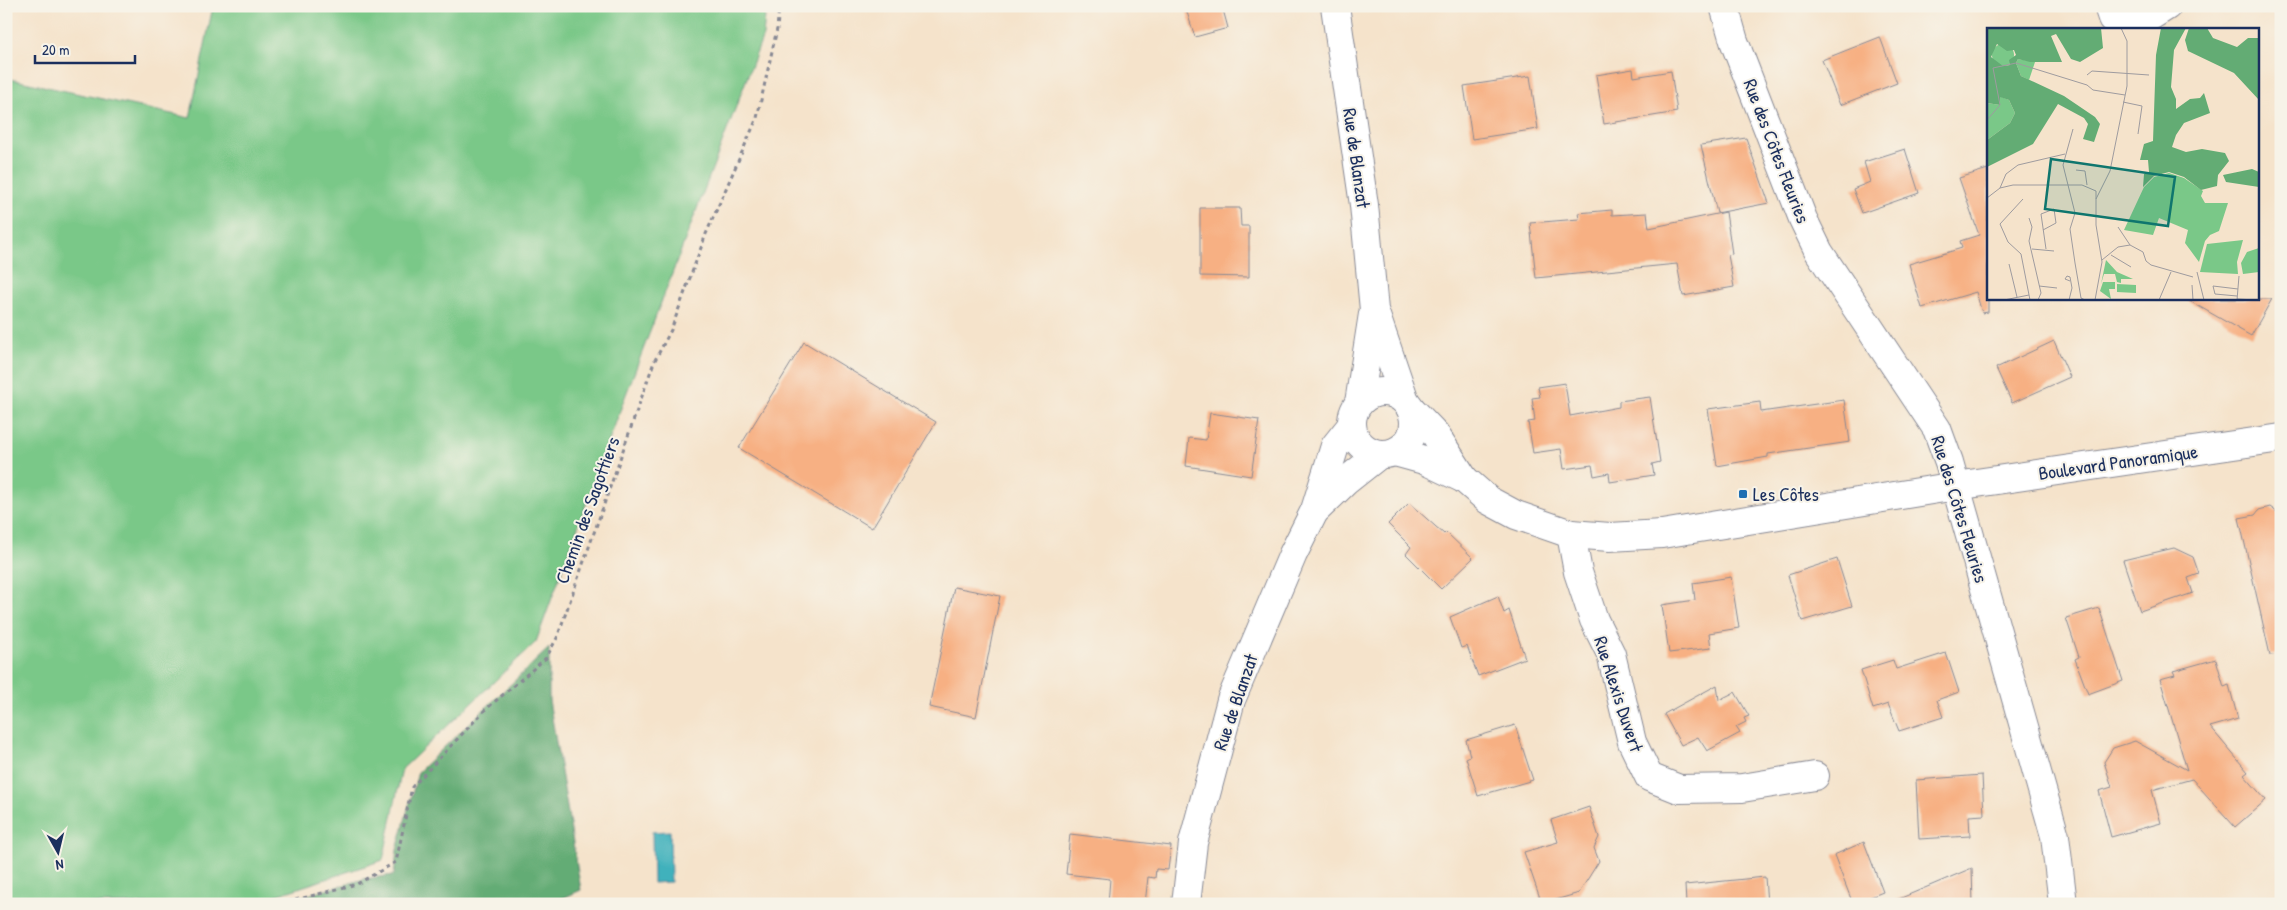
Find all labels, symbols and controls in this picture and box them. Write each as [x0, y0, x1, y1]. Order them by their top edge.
inset map [1987, 28, 2260, 300]
scale bar [35, 32, 135, 64]
text: 20 m [42, 39, 69, 60]
street label: Rue des Côtes Fleuries [1738, 75, 1816, 227]
street label: Rue de Blanzat [1337, 107, 1377, 210]
street label: Rue des Côtes Fleuries [1925, 432, 1995, 586]
street label: Chemin des Sagottiers [548, 433, 626, 587]
street label: Boulevard Panoramique [2037, 438, 2200, 486]
place label: Les Côtes [1753, 481, 1819, 507]
marker: Les Côtes [1737, 488, 1749, 500]
street label: Rue Alexis Duvert [1588, 633, 1650, 756]
street label: Rue de Blanzat [1206, 650, 1264, 754]
north arrow [32, 828, 82, 878]
text: N [54, 855, 65, 875]

